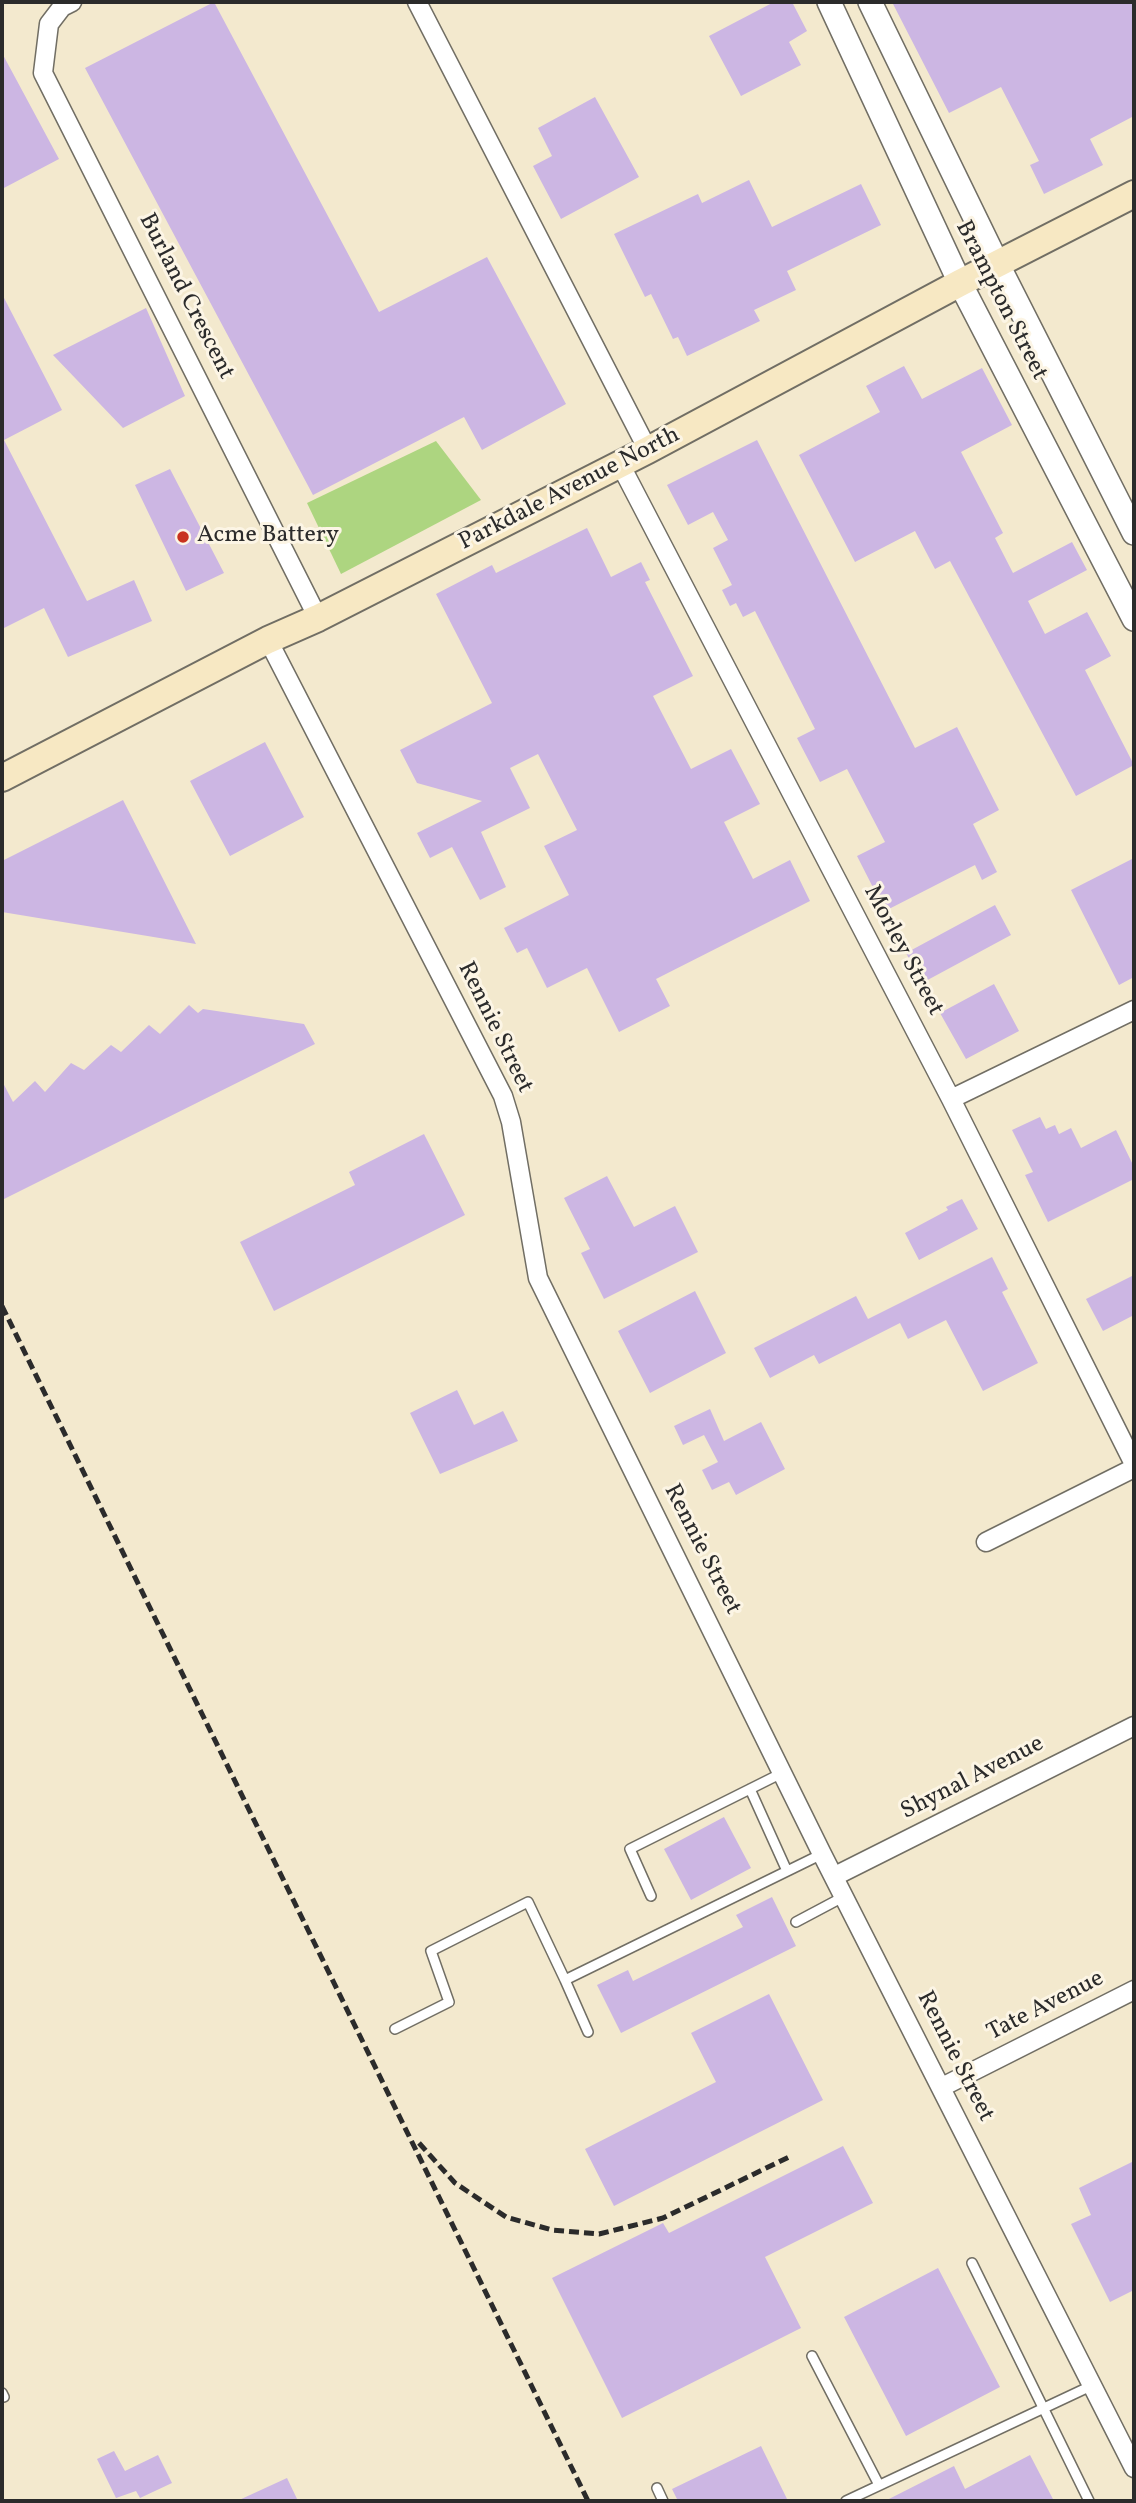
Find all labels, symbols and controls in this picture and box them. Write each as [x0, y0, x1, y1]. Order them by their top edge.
street label: Burland Crescent [131, 209, 239, 385]
street label: Brampton Street [947, 217, 1053, 385]
street label: Parkdale Avenue North [455, 422, 685, 558]
place label: Acme Battery [197, 523, 339, 551]
marker: Acme Battery [175, 529, 191, 545]
street label: Morley Street [856, 881, 948, 1021]
street label: Rennie Street [450, 958, 538, 1098]
street label: Rennie Street [656, 1480, 746, 1620]
street label: Shynal Avenue [897, 1731, 1049, 1827]
street label: Tate Avenue [983, 1965, 1109, 2049]
street label: Rennie Street [909, 1987, 999, 2127]

